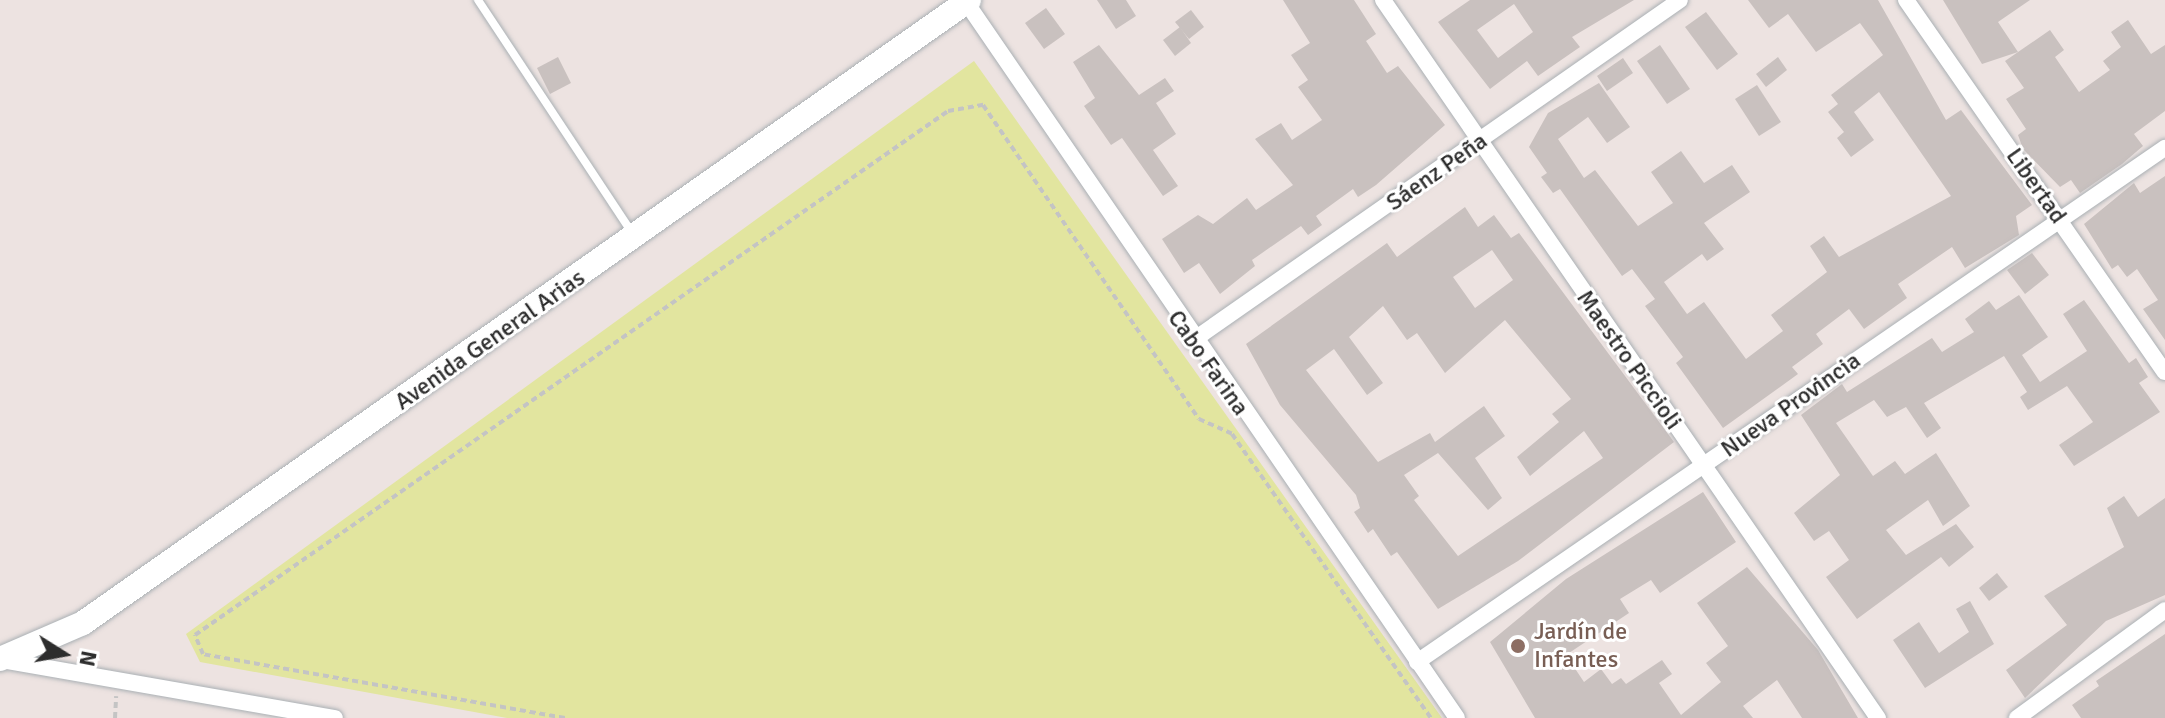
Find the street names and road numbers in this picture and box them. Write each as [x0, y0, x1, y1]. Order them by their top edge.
street label: Sáenz Peña [1381, 127, 1493, 217]
street label: Libertad [2000, 143, 2072, 229]
street label: Avenida General Arias [389, 264, 591, 416]
street label: Maestro Piccioli [1570, 285, 1688, 435]
street label: Cabo Farina [1161, 305, 1255, 421]
street label: Nueva Provincia [1716, 346, 1866, 464]

